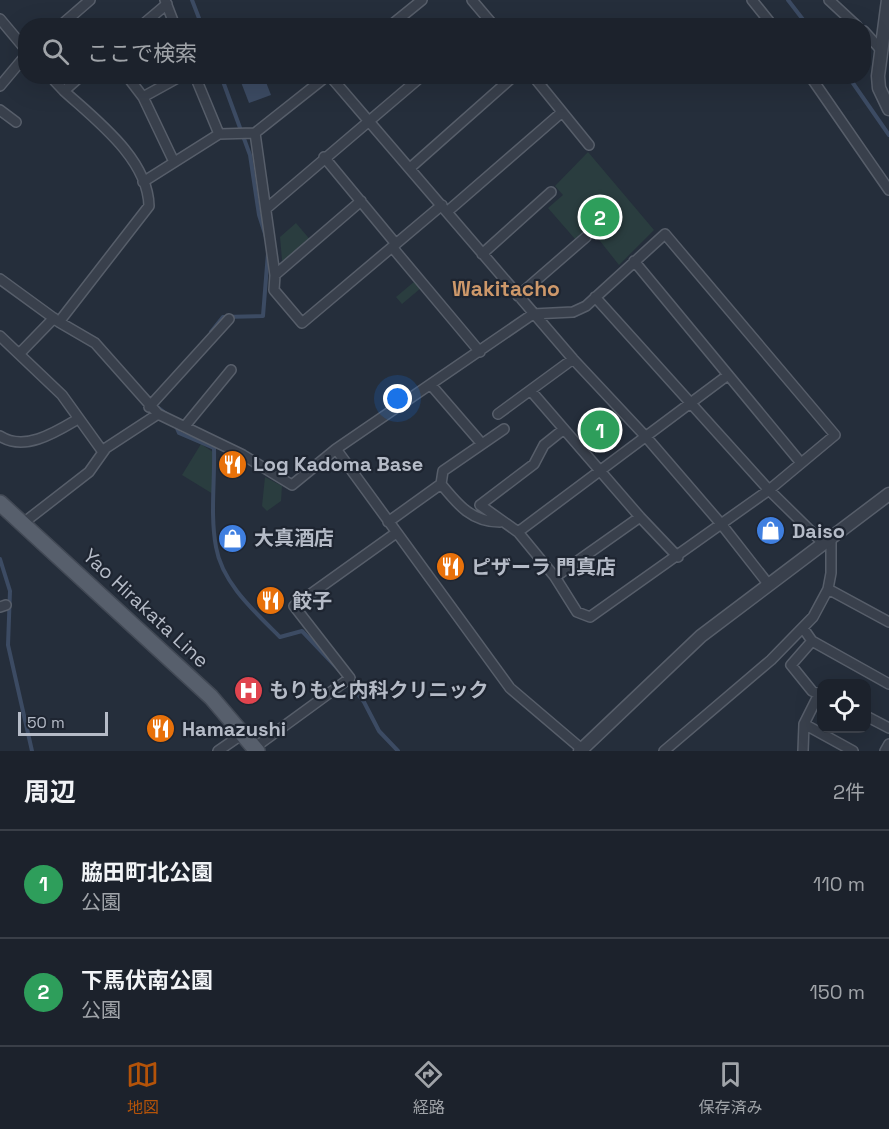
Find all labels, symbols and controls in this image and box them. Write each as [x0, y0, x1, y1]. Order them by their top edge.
search box [18, 18, 871, 84]
icon: search [39, 35, 72, 68]
text: ここで検索 [87, 39, 197, 67]
pin: 2 [580, 194, 620, 240]
district label: Wakitacho [452, 275, 560, 302]
your location [383, 384, 412, 413]
pin: 1 [580, 408, 620, 452]
restaurant icon: Log Kadoma Base [216, 448, 248, 480]
place label: Log Kadoma Base [253, 451, 423, 477]
shop icon: Daiso [755, 515, 787, 547]
place label: Daiso [792, 518, 845, 544]
shop icon: 大真酒店 [217, 522, 249, 554]
place label: 大真酒店 [254, 525, 334, 551]
street label: Yao Hirakata Line [77, 543, 215, 673]
restaurant icon: ピザーラ 門真店 [434, 551, 466, 583]
place label: ピザーラ 門真店 [471, 554, 616, 580]
restaurant icon: 餃子 [255, 585, 287, 617]
place label: 餃子 [292, 588, 332, 614]
hospital icon: もりもと内科クリニック [232, 674, 264, 706]
place label: もりもと内科クリニック [269, 677, 489, 703]
map controls [817, 679, 871, 733]
button: locate [817, 679, 871, 733]
scale bar [18, 709, 108, 736]
text: 50 m [27, 712, 65, 733]
restaurant icon: Hamazushi [145, 713, 177, 745]
place label: Hamazushi [182, 716, 286, 742]
text: 周辺 [24, 775, 76, 809]
text: 2件 [833, 779, 865, 805]
text: 脇田町北公園 [81, 858, 213, 886]
text: 1 [39, 871, 48, 897]
text: 110 m [813, 871, 865, 897]
text: 公園 [81, 889, 121, 915]
text: 下馬伏南公園 [81, 966, 213, 994]
text: 2 [38, 979, 49, 1005]
text: 150 m [810, 979, 865, 1005]
text: 公園 [81, 997, 121, 1023]
tab: 地図 [126, 1058, 159, 1118]
tab: 経路 [412, 1058, 445, 1118]
tab: 保存済み [698, 1058, 762, 1118]

